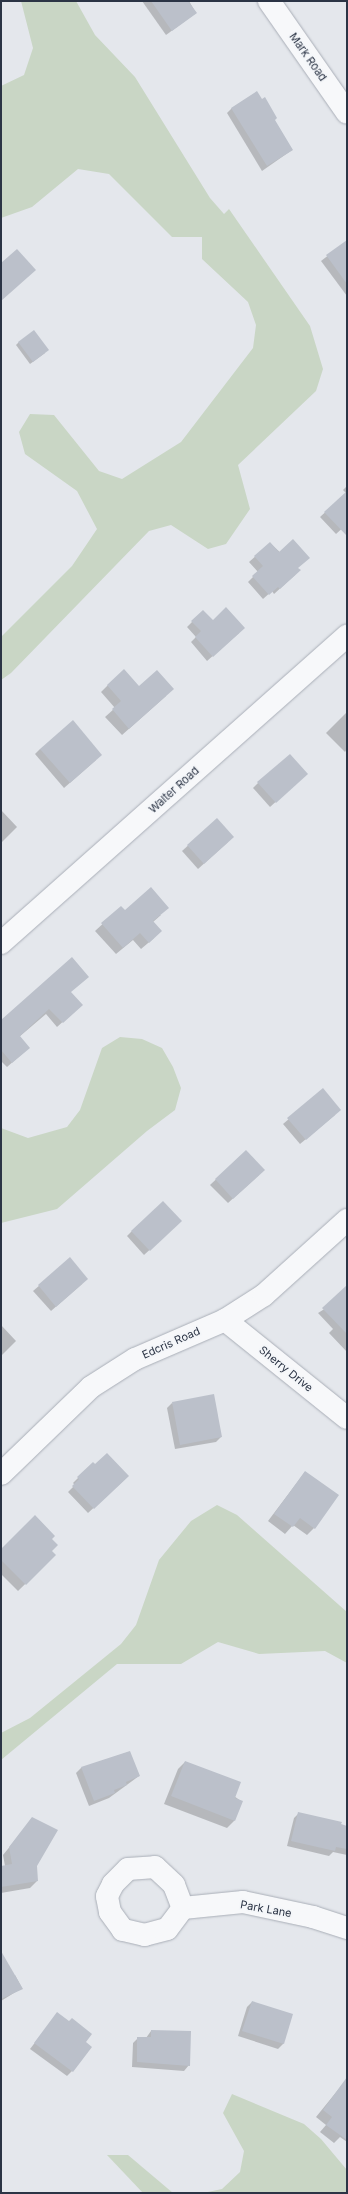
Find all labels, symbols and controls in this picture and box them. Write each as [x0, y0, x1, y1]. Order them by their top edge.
street label: Mark Road [287, 30, 329, 84]
street label: Walter Road [146, 764, 202, 816]
street label: Edcris Road [140, 1324, 202, 1362]
street label: Sherry Drive [257, 1343, 315, 1395]
street label: Park Lane [239, 1898, 293, 1920]

